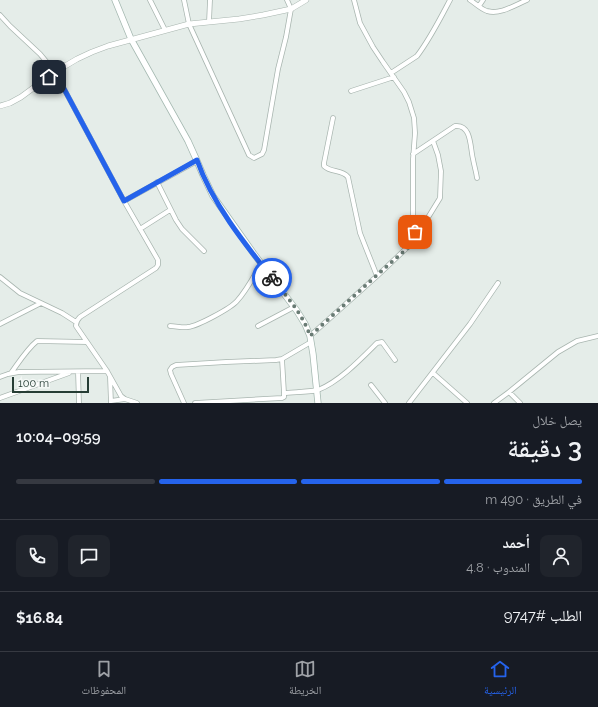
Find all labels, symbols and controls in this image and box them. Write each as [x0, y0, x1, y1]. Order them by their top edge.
pin [32, 60, 66, 94]
icon: home [38, 66, 60, 88]
pin [398, 215, 432, 249]
icon: bag [404, 221, 426, 243]
courier [252, 258, 292, 298]
icon: bike [261, 267, 283, 289]
scale bar [12, 375, 89, 394]
text: 100 m [18, 377, 49, 390]
text: يصل خلال [532, 413, 582, 428]
text: 09:59–10:04 [16, 428, 101, 446]
text: 3 دقيقة [507, 433, 582, 463]
text: في الطريق · 490 m [485, 492, 582, 507]
text: أحمد [503, 534, 530, 552]
button: phone [16, 535, 58, 577]
button: chat [68, 535, 110, 577]
button: person [540, 535, 582, 577]
text: المندوب · 4.8 [466, 560, 530, 575]
text: الطلب #9747 [504, 607, 582, 625]
text: $16.84 [16, 609, 63, 627]
tab: المحفوظات [81, 658, 126, 701]
tab: الخريطة [289, 658, 321, 701]
tab: الرئيسية [484, 658, 517, 701]

